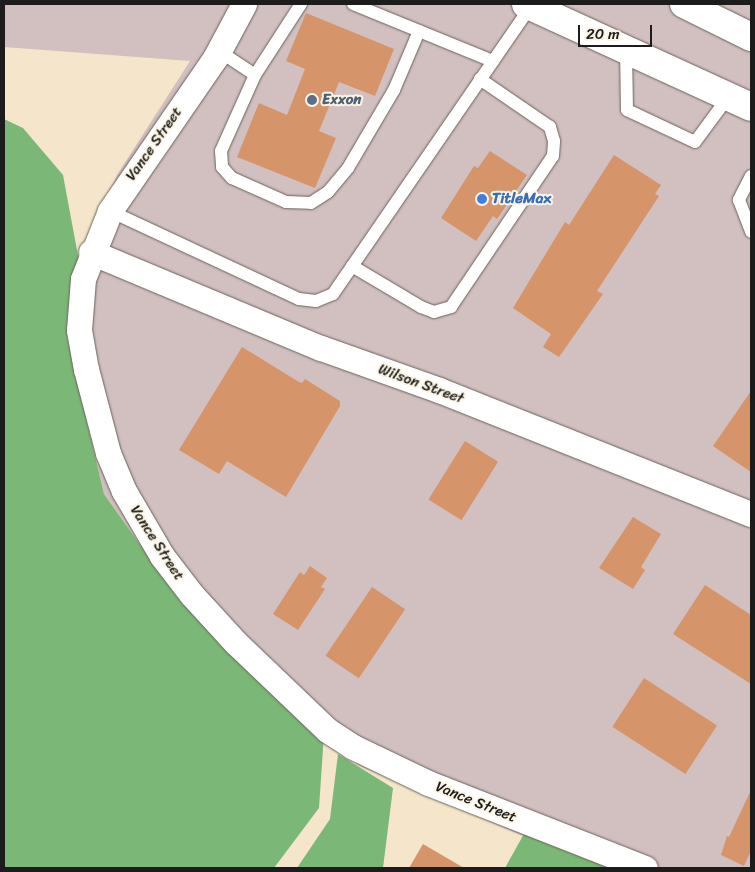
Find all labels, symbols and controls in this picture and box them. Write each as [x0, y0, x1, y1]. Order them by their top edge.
scale bar [580, 15, 654, 47]
text: 20 m [586, 21, 620, 47]
place label: Exxon [322, 91, 361, 109]
marker: Exxon [306, 94, 318, 106]
street label: Vance Street [122, 104, 186, 184]
place label: TitleMax [492, 190, 551, 208]
marker: TitleMax [476, 193, 488, 205]
street label: Wilson Street [376, 360, 466, 408]
street label: Vance Street [126, 502, 188, 584]
street label: Vance Street [433, 778, 519, 826]

